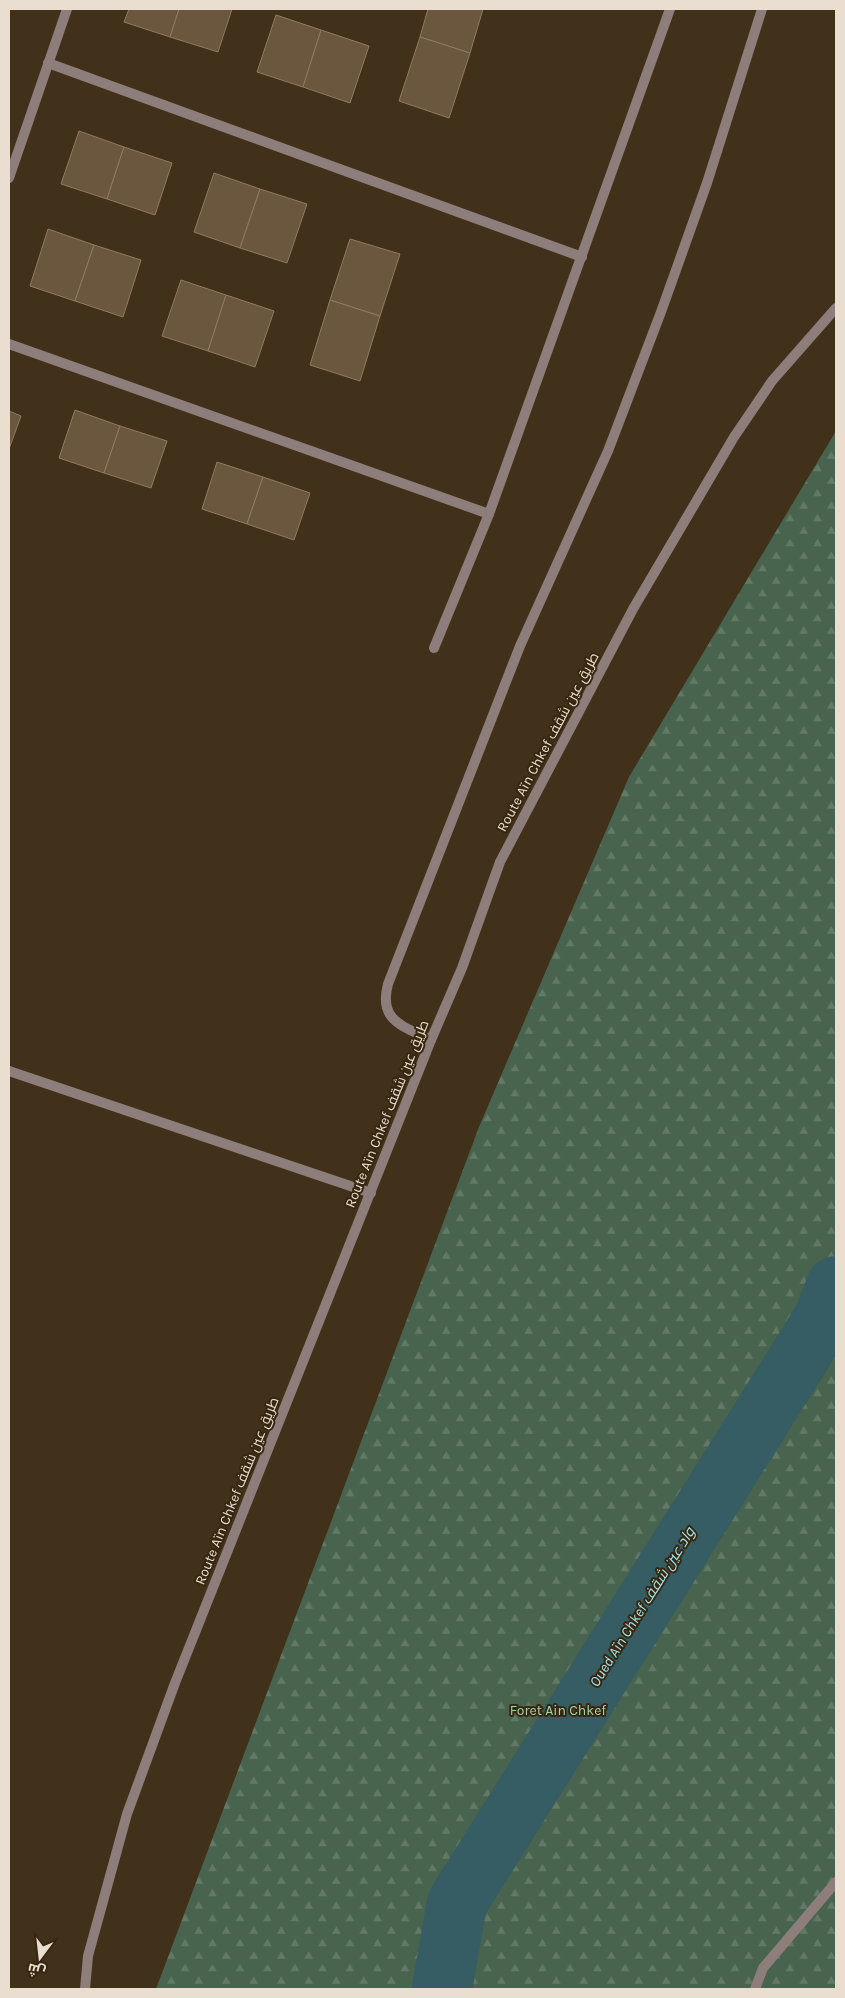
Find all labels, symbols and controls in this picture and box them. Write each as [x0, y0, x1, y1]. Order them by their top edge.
street label: Route Aïn Chkef طريق عين شقف [493, 649, 603, 835]
street label: Route Aïn Chkef طريق عين شقف [342, 1018, 432, 1210]
street label: Route Aïn Chkef طريق عين شقف [192, 1395, 282, 1587]
water label: Oued Aïn Chkef واد عين شقف [585, 1523, 699, 1690]
park label: Foret Ain Chkef [510, 1702, 606, 1719]
north arrow [15, 1933, 65, 1983]
text: ش [26, 1960, 48, 1981]

